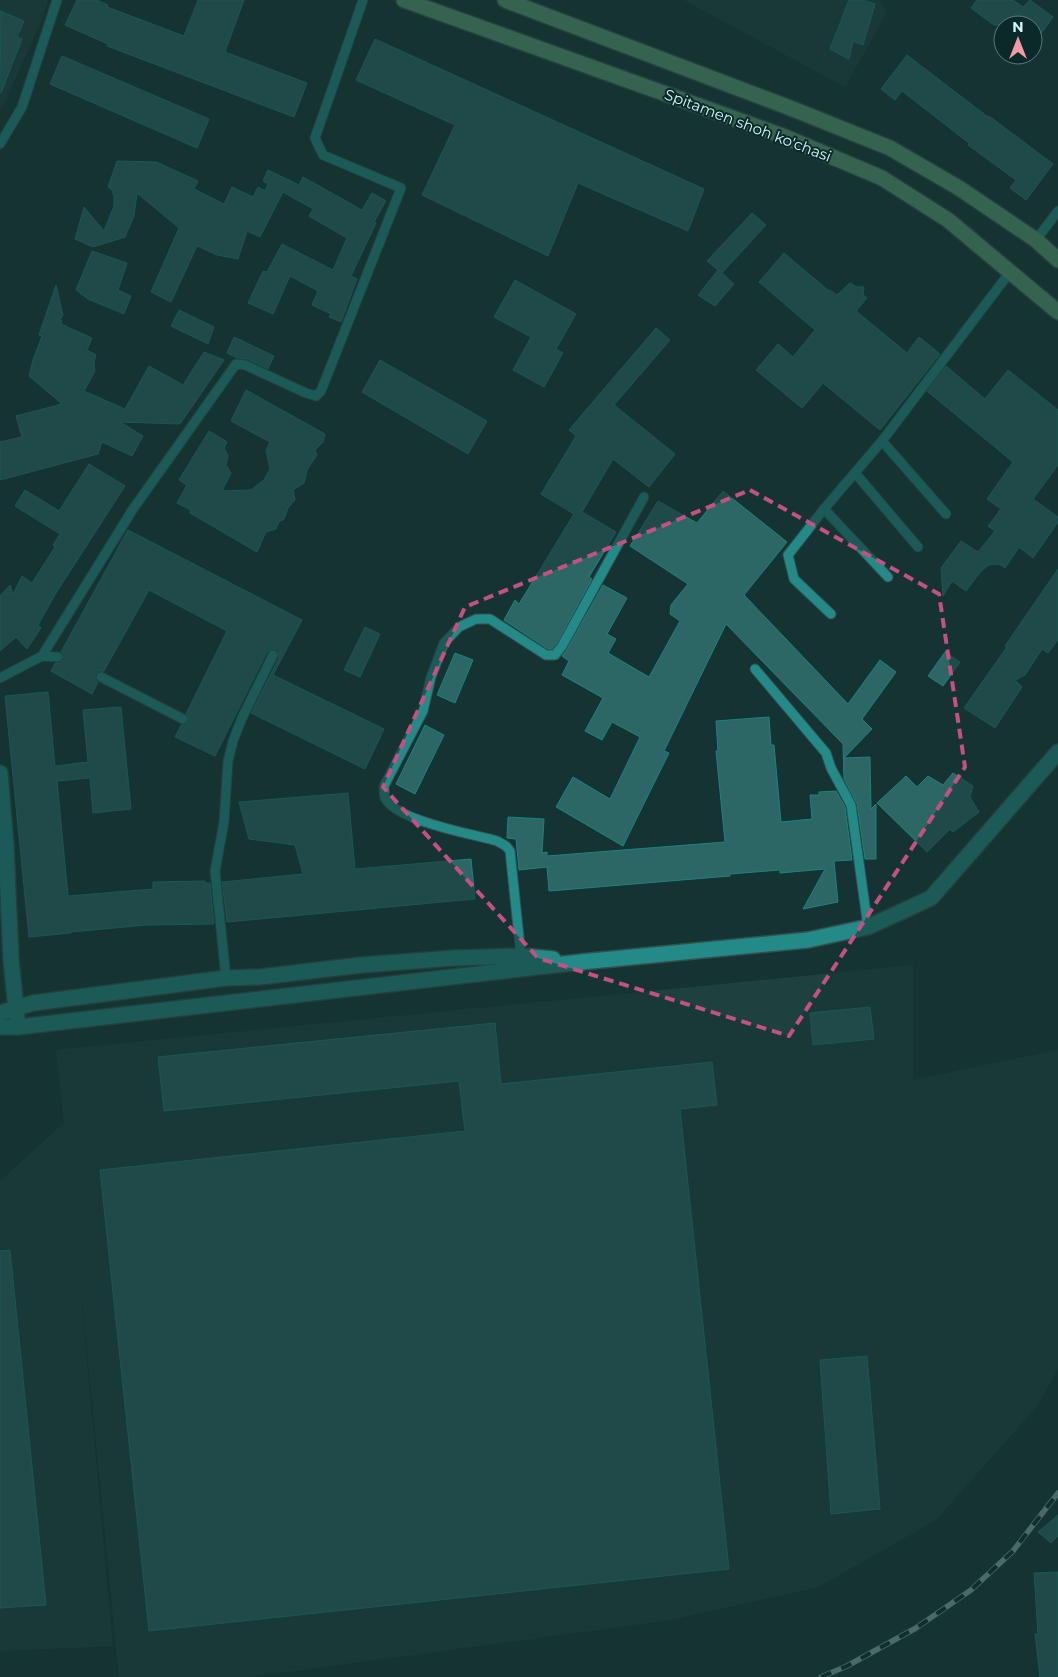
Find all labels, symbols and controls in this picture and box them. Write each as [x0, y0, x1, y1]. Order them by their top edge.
north arrow [993, 15, 1043, 65]
text: N [1012, 18, 1024, 36]
street label: Spitamen shoh ko'chasi [662, 84, 834, 166]

